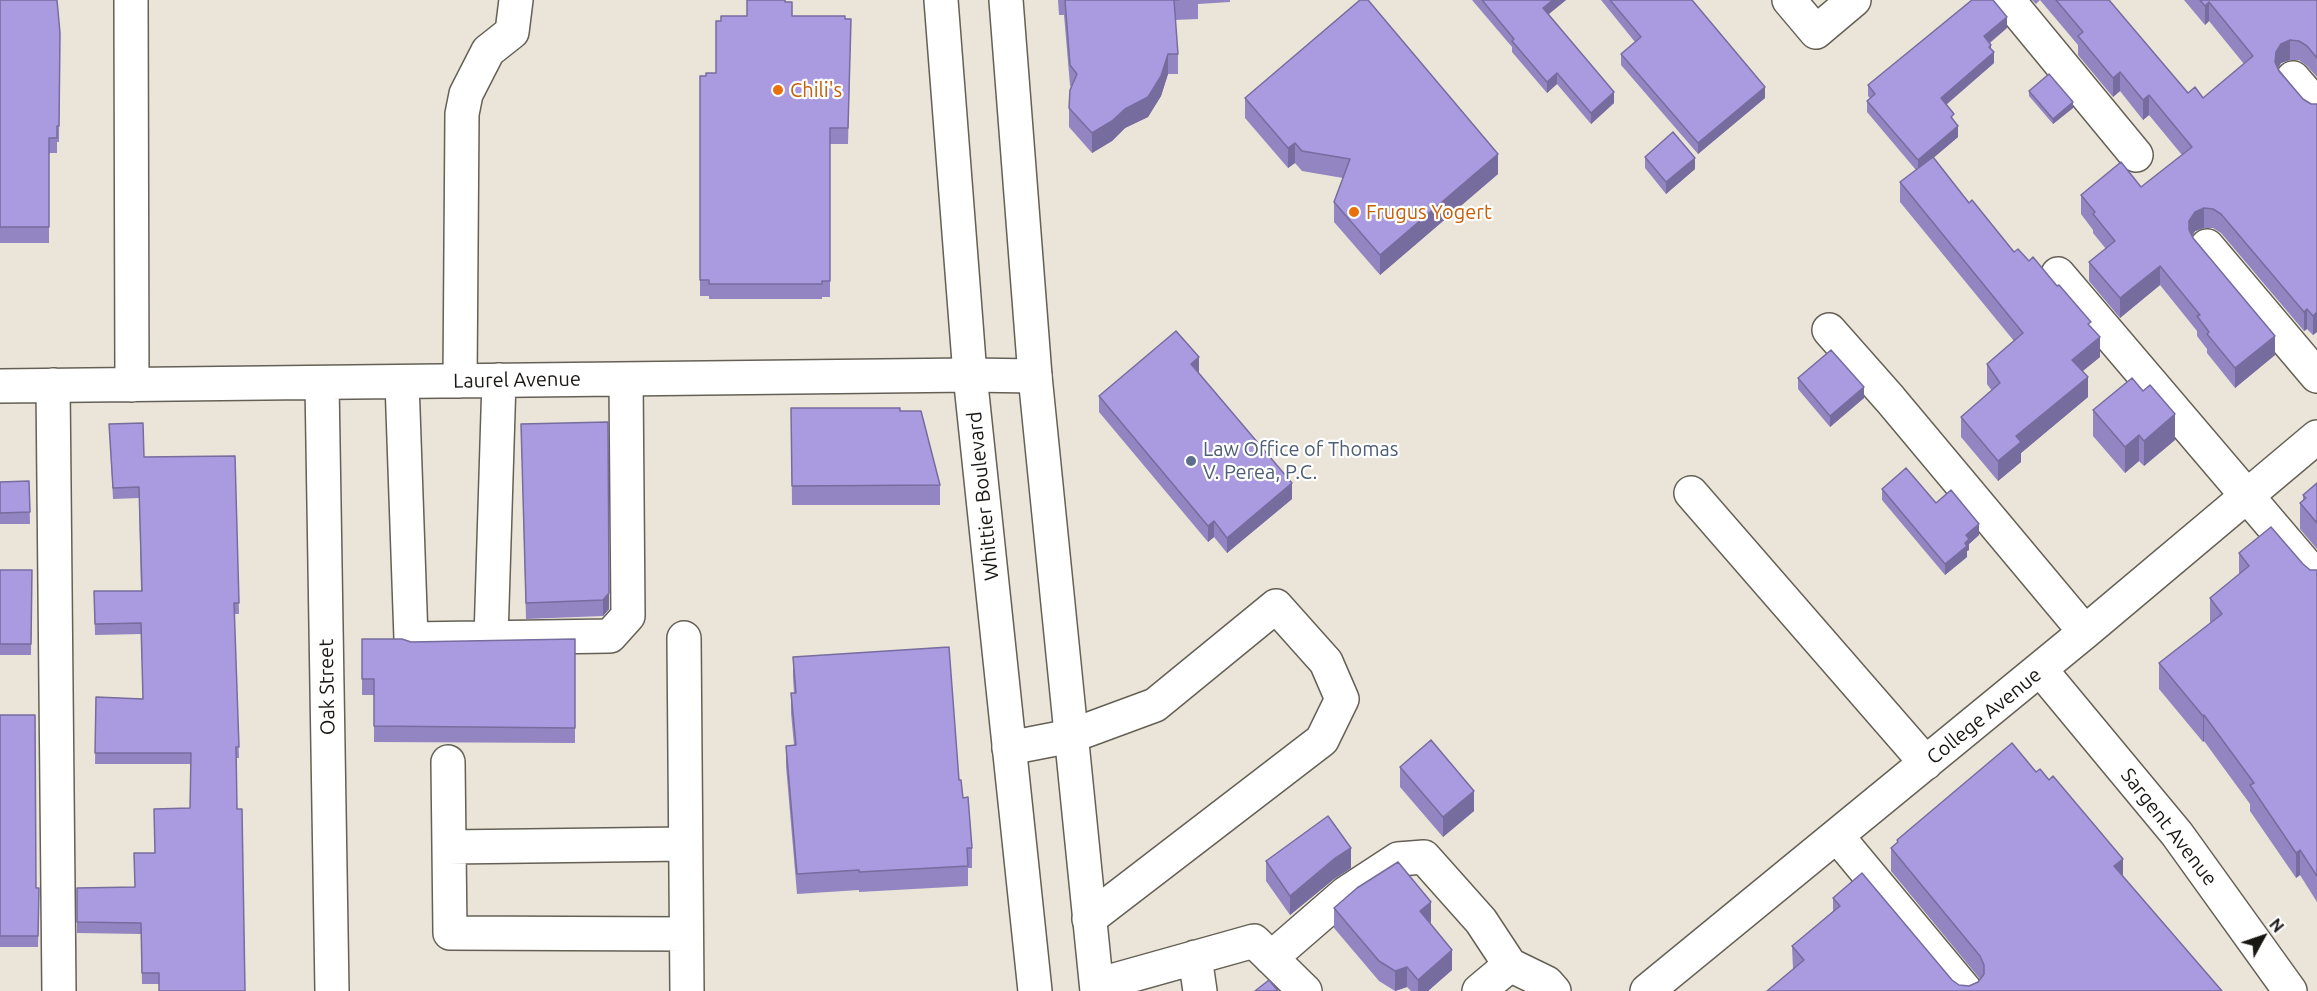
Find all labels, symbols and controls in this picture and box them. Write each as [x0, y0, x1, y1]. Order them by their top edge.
place label: Chili's [790, 78, 842, 102]
marker: Chili's [771, 83, 785, 97]
place label: Frugus Yogert [1366, 200, 1492, 224]
marker: Frugus Yogert [1347, 205, 1361, 219]
street label: Laurel Avenue [453, 367, 581, 393]
street label: Whittier Boulevard [962, 410, 1004, 582]
place label: Law Office of Thomas V. Perea, P.C. [1203, 437, 1398, 484]
marker: Law Office of Thomas V. Perea, P.C. [1184, 454, 1198, 468]
street label: Oak Street [314, 639, 340, 735]
street label: College Avenue [1922, 663, 2046, 769]
street label: Sargent Avenue [2116, 764, 2222, 890]
north arrow [2233, 907, 2293, 967]
text: N [2266, 915, 2288, 936]

